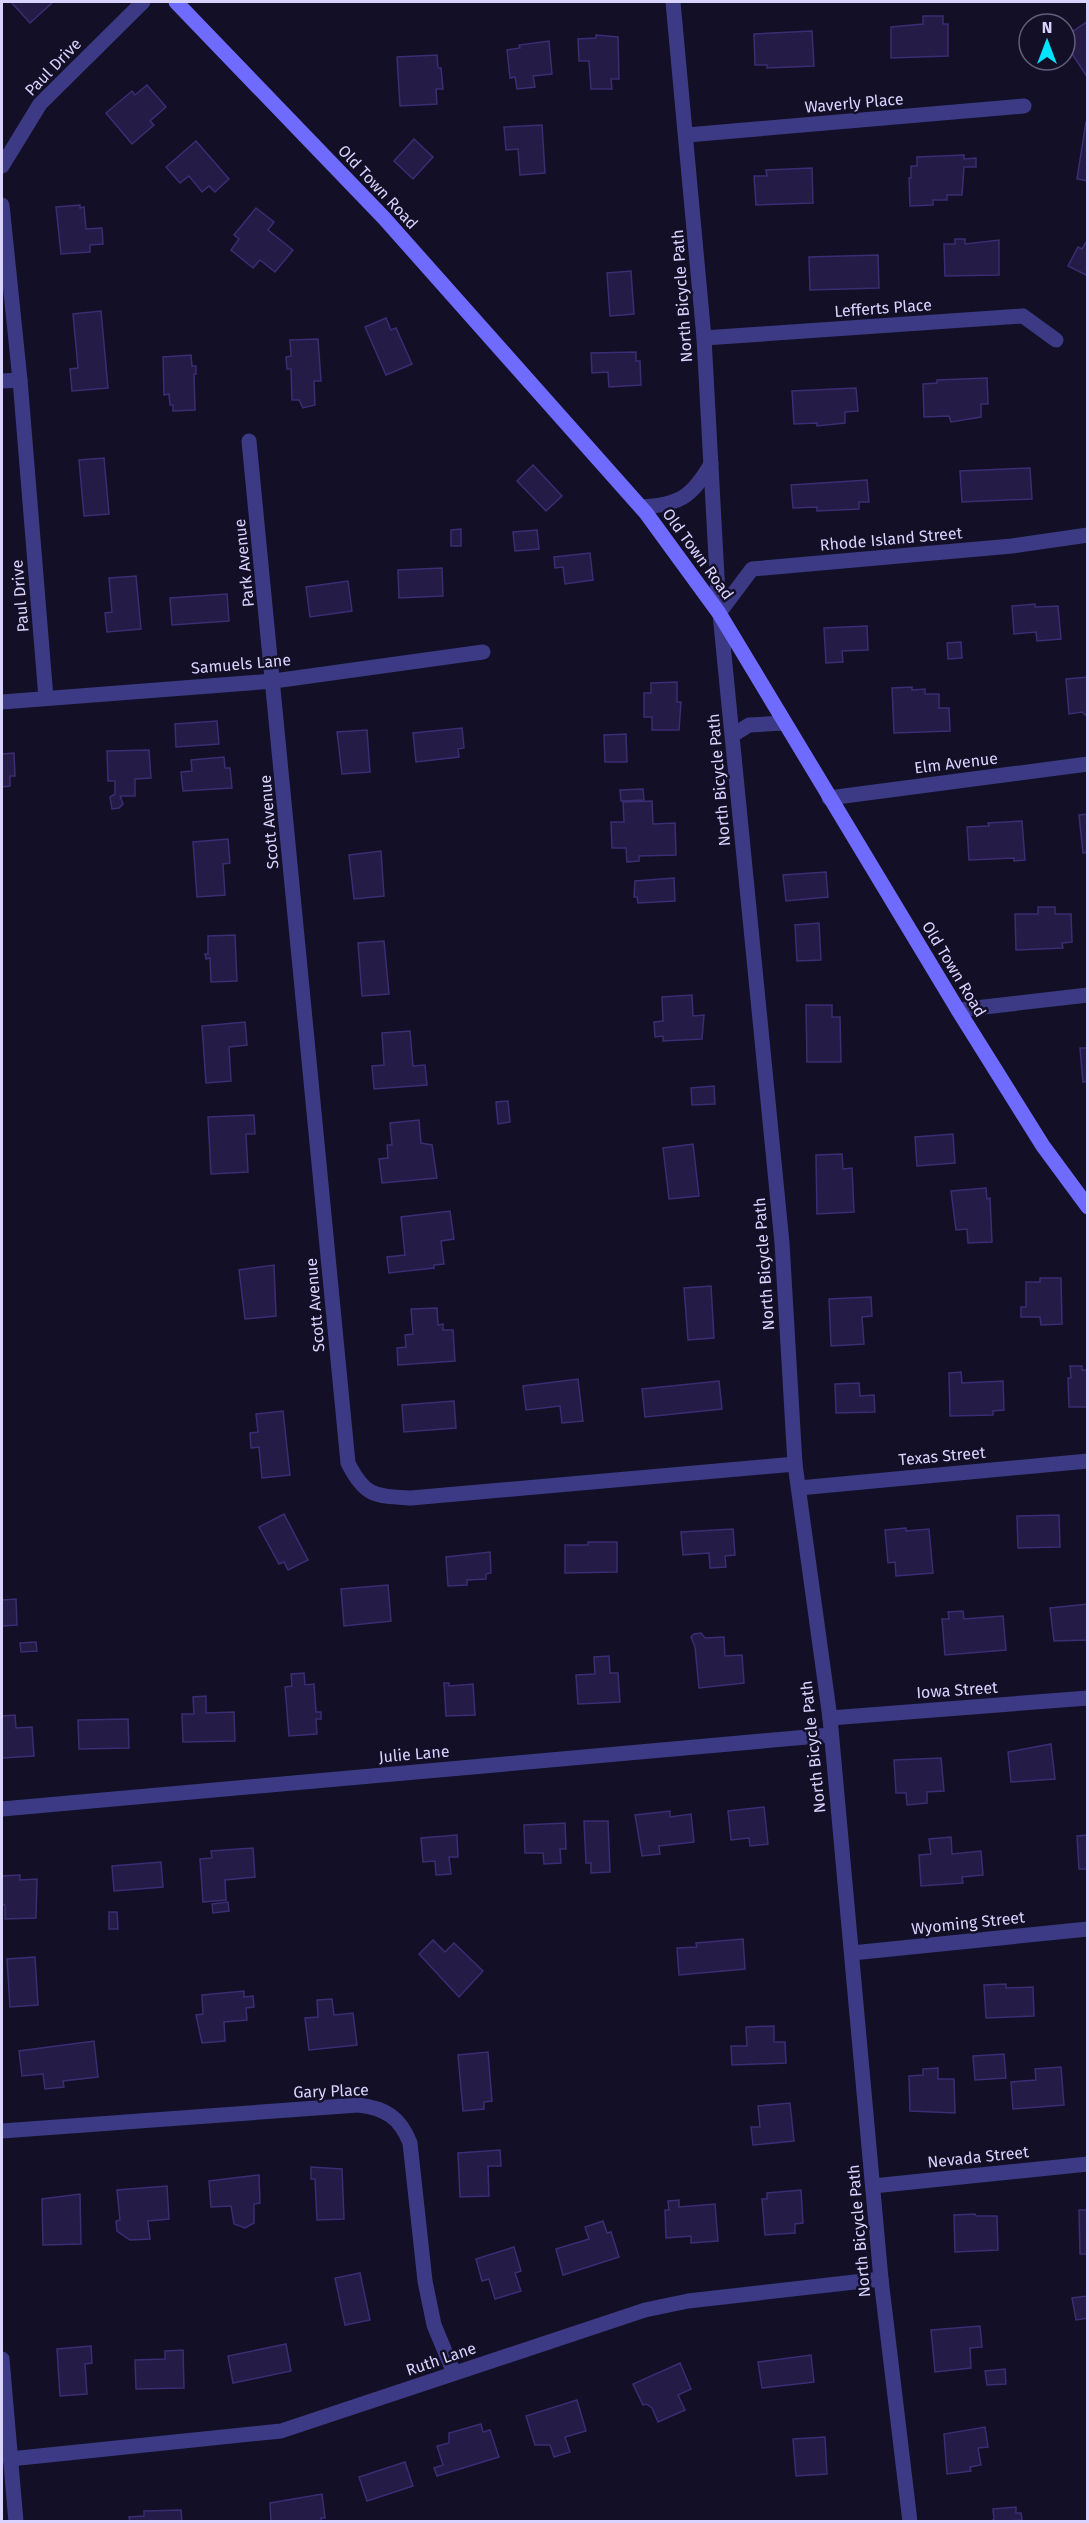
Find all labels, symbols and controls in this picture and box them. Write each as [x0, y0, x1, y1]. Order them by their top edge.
north arrow [1017, 12, 1077, 72]
text: N [1042, 18, 1052, 37]
street label: Paul Drive [21, 34, 85, 100]
street label: Waverly Place [804, 89, 904, 117]
street label: Old Town Road [334, 141, 422, 233]
street label: North Bicycle Path [668, 229, 696, 363]
street label: Lefferts Place [834, 295, 932, 321]
street label: Old Town Road [659, 505, 737, 603]
street label: Park Avenue [230, 518, 258, 608]
street label: Rhode Island Street [819, 523, 963, 555]
street label: Paul Drive [7, 559, 33, 633]
street label: Samuels Lane [190, 650, 292, 678]
street label: North Bicycle Path [704, 713, 734, 847]
street label: Elm Avenue [913, 748, 999, 778]
street label: Scott Avenue [255, 774, 283, 870]
street label: Old Town Road [918, 918, 990, 1020]
street label: North Bicycle Path [750, 1197, 778, 1331]
street label: Scott Avenue [301, 1257, 329, 1353]
street label: Texas Street [898, 1443, 986, 1469]
street label: Iowa Street [916, 1678, 999, 1702]
street label: North Bicycle Path [797, 1680, 829, 1814]
street label: Julie Lane [378, 1741, 450, 1767]
street label: Wyoming Street [910, 1908, 1026, 1938]
street label: Gary Place [293, 2080, 369, 2102]
street label: Nevada Street [926, 2142, 1030, 2172]
street label: North Bicycle Path [844, 2164, 874, 2298]
street label: Ruth Lane [403, 2338, 479, 2380]

